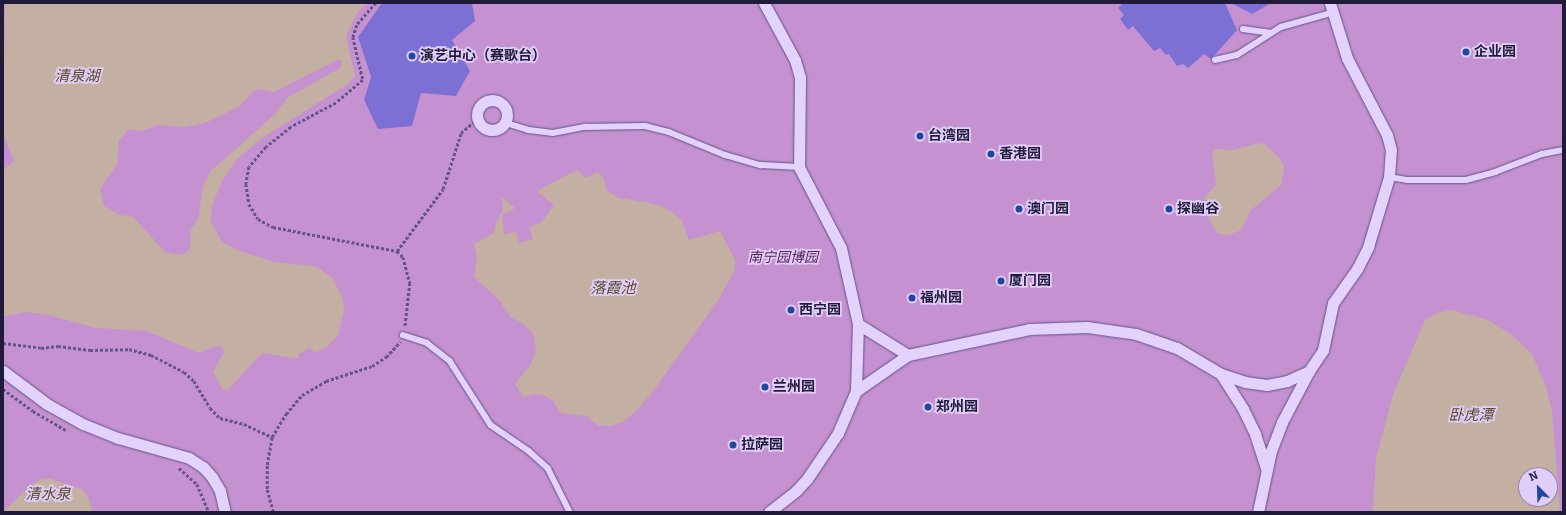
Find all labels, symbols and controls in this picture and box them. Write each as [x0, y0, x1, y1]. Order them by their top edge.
place label: 企业园 [1474, 44, 1516, 60]
marker: 企业园 [1461, 47, 1471, 57]
place label: 演艺中心（赛歌台） [420, 48, 546, 64]
marker: 演艺中心（赛歌台） [407, 51, 417, 61]
water label: 清泉湖 [55, 68, 99, 86]
place label: 台湾园 [928, 128, 970, 144]
marker: 台湾园 [915, 131, 925, 141]
place label: 香港园 [999, 146, 1041, 162]
marker: 香港园 [986, 149, 996, 159]
place label: 澳门园 [1027, 201, 1069, 217]
place label: 探幽谷 [1177, 201, 1219, 217]
marker: 澳门园 [1014, 204, 1024, 214]
marker: 探幽谷 [1164, 204, 1174, 214]
park label: 南宁园博园 [748, 250, 818, 266]
place label: 厦门园 [1009, 273, 1051, 289]
marker: 厦门园 [996, 276, 1006, 286]
water label: 落霞池 [591, 280, 635, 298]
place label: 福州园 [920, 290, 962, 306]
marker: 福州园 [907, 293, 917, 303]
place label: 西宁园 [799, 302, 841, 318]
marker: 西宁园 [786, 305, 796, 315]
place label: 兰州园 [773, 379, 815, 395]
marker: 兰州园 [760, 382, 770, 392]
place label: 郑州园 [936, 399, 978, 415]
marker: 郑州园 [923, 402, 933, 412]
water label: 卧虎潭 [1449, 407, 1493, 425]
place label: 拉萨园 [741, 437, 783, 453]
marker: 拉萨园 [728, 440, 738, 450]
north arrow [1518, 467, 1558, 507]
text: N [1527, 469, 1540, 484]
water label: 清水泉 [26, 486, 70, 504]

